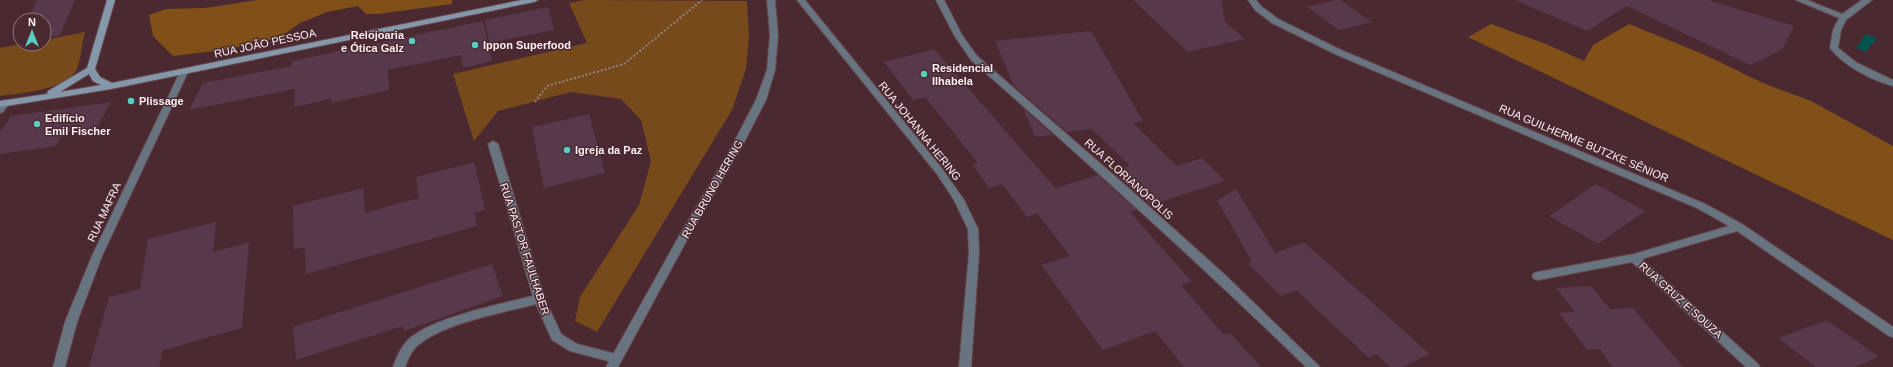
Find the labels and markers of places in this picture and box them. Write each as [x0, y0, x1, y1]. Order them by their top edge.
place label: Relojoaria e Ótica Galz [341, 29, 405, 54]
marker: Relojoaria e Ótica Galz [407, 36, 417, 46]
place label: Ippon Superfood [483, 39, 571, 51]
marker: Ippon Superfood [470, 40, 480, 50]
place label: Residencial Ilhabela [932, 62, 993, 87]
marker: Residencial Ilhabela [919, 69, 929, 79]
place label: Plissage [139, 95, 184, 107]
marker: Plissage [126, 96, 136, 106]
place label: Edifício Emil Fischer [45, 112, 111, 137]
marker: Edifício Emil Fischer [32, 119, 42, 129]
place label: Igreja da Paz [575, 144, 643, 156]
marker: Igreja da Paz [562, 145, 572, 155]

